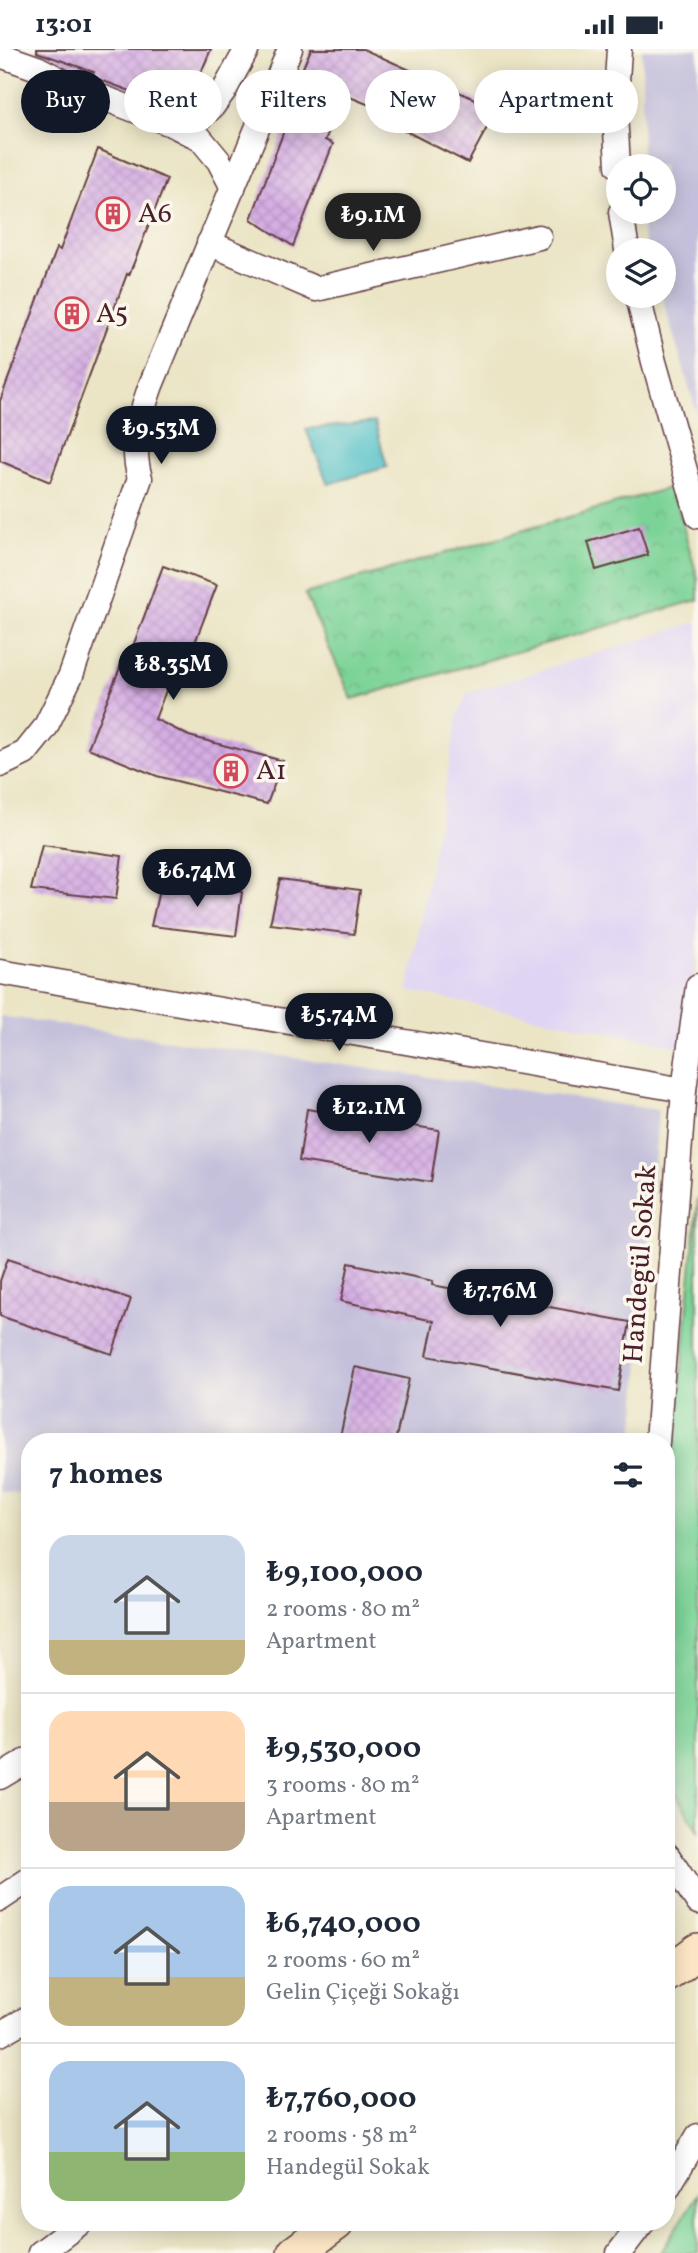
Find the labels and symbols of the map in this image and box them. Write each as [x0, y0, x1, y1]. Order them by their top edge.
pin: ₺9.1M [324, 193, 422, 253]
building icon: A6 [94, 195, 132, 233]
place label: A6 [138, 195, 172, 234]
building icon: A5 [53, 295, 91, 333]
place label: A5 [96, 295, 128, 334]
pin: ₺9.53M [104, 407, 218, 466]
pin: ₺8.35M [116, 643, 230, 702]
building icon: A1 [212, 752, 250, 790]
place label: A1 [256, 752, 287, 791]
pin: ₺6.74M [140, 849, 254, 909]
pin: ₺5.74M [282, 993, 396, 1053]
pin: ₺12.1M [312, 1085, 426, 1145]
street label: Handegül Sokak [615, 1163, 667, 1365]
pin: ₺7.76M [443, 1269, 557, 1329]

